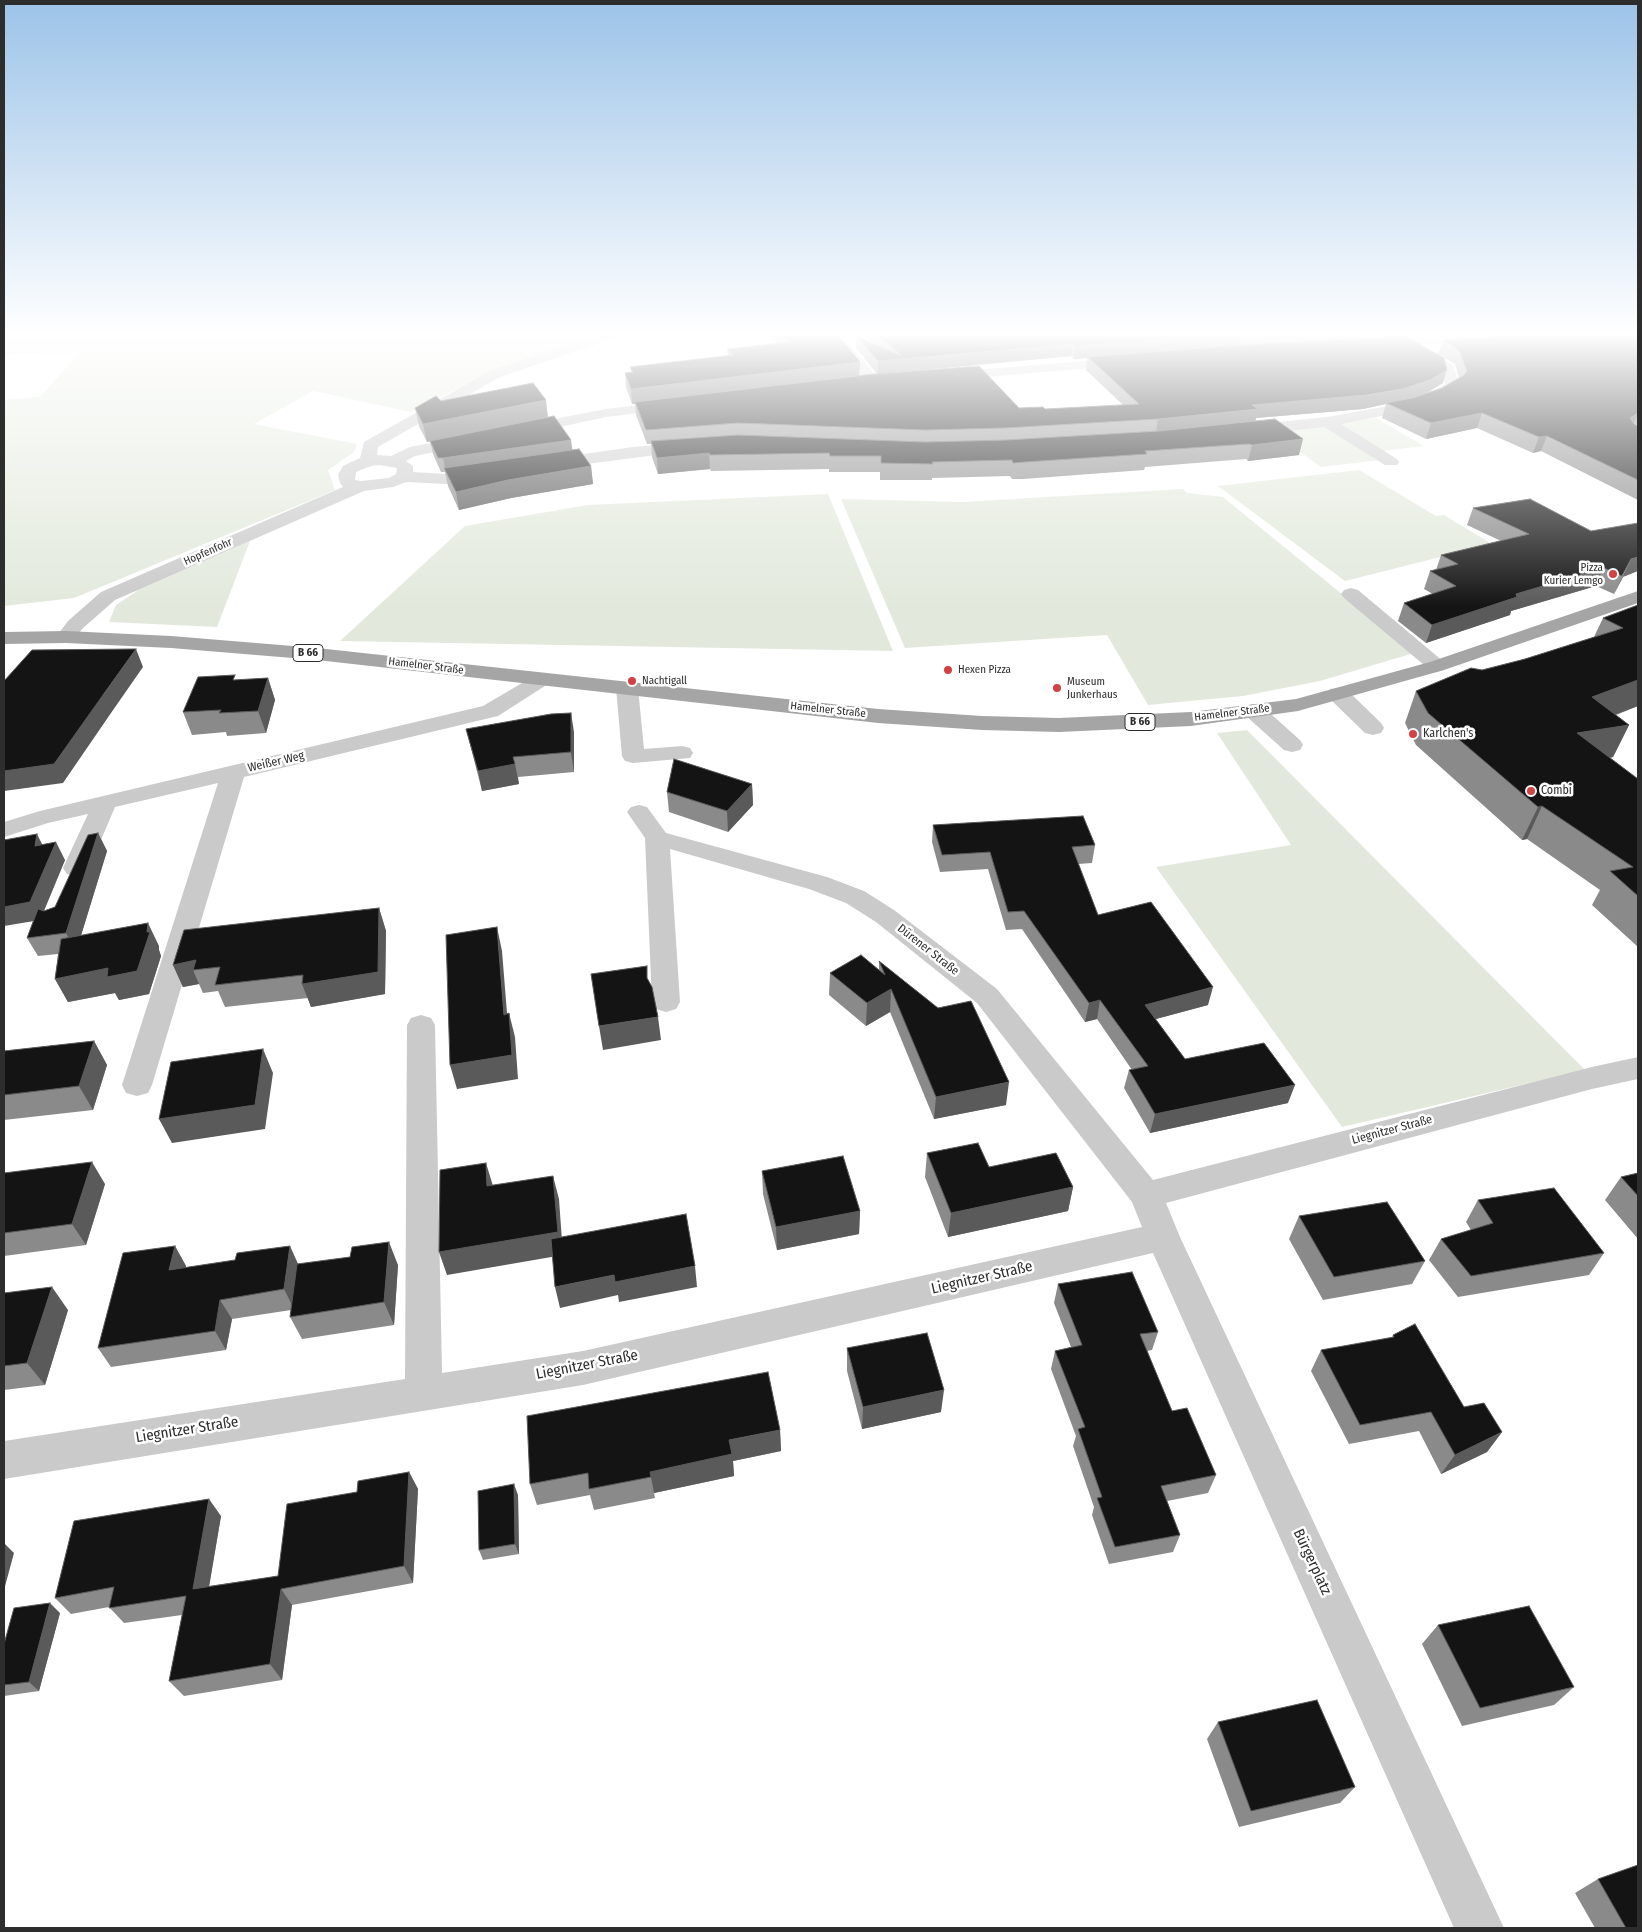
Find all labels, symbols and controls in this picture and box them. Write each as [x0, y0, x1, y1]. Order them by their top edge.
street label: Hopfenfohr [182, 536, 234, 568]
place label: Pizza Kurier Lemgo [1544, 561, 1603, 587]
marker: Pizza Kurier Lemgo [1607, 568, 1619, 580]
road number: B 66 [293, 644, 323, 661]
street label: Hamelner Straße [388, 655, 464, 677]
place label: Hexen Pizza [958, 663, 1011, 677]
marker: Hexen Pizza [942, 664, 954, 676]
place label: Nachtigall [642, 674, 687, 688]
marker: Nachtigall [626, 675, 638, 687]
place label: Museum Junkerhaus [1067, 675, 1117, 701]
marker: Museum Junkerhaus [1051, 682, 1063, 694]
street label: Hamelner Straße [790, 699, 866, 721]
street label: Hamelner Straße [1194, 702, 1270, 724]
road number: B 66 [1125, 714, 1155, 730]
place label: Karlchen's [1423, 727, 1473, 741]
marker: Karlchen's [1407, 728, 1419, 740]
street label: Weißer Weg [246, 749, 306, 775]
place label: Combi [1541, 784, 1572, 798]
marker: Combi [1525, 785, 1537, 797]
street label: Dürener Straße [894, 921, 962, 979]
street label: Liegnitzer Straße [1350, 1112, 1434, 1148]
street label: Liegnitzer Straße [930, 1258, 1034, 1298]
street label: Liegnitzer Straße [535, 1346, 639, 1384]
street label: Liegnitzer Straße [135, 1413, 239, 1447]
street label: Bürgerplatz [1289, 1526, 1335, 1598]

